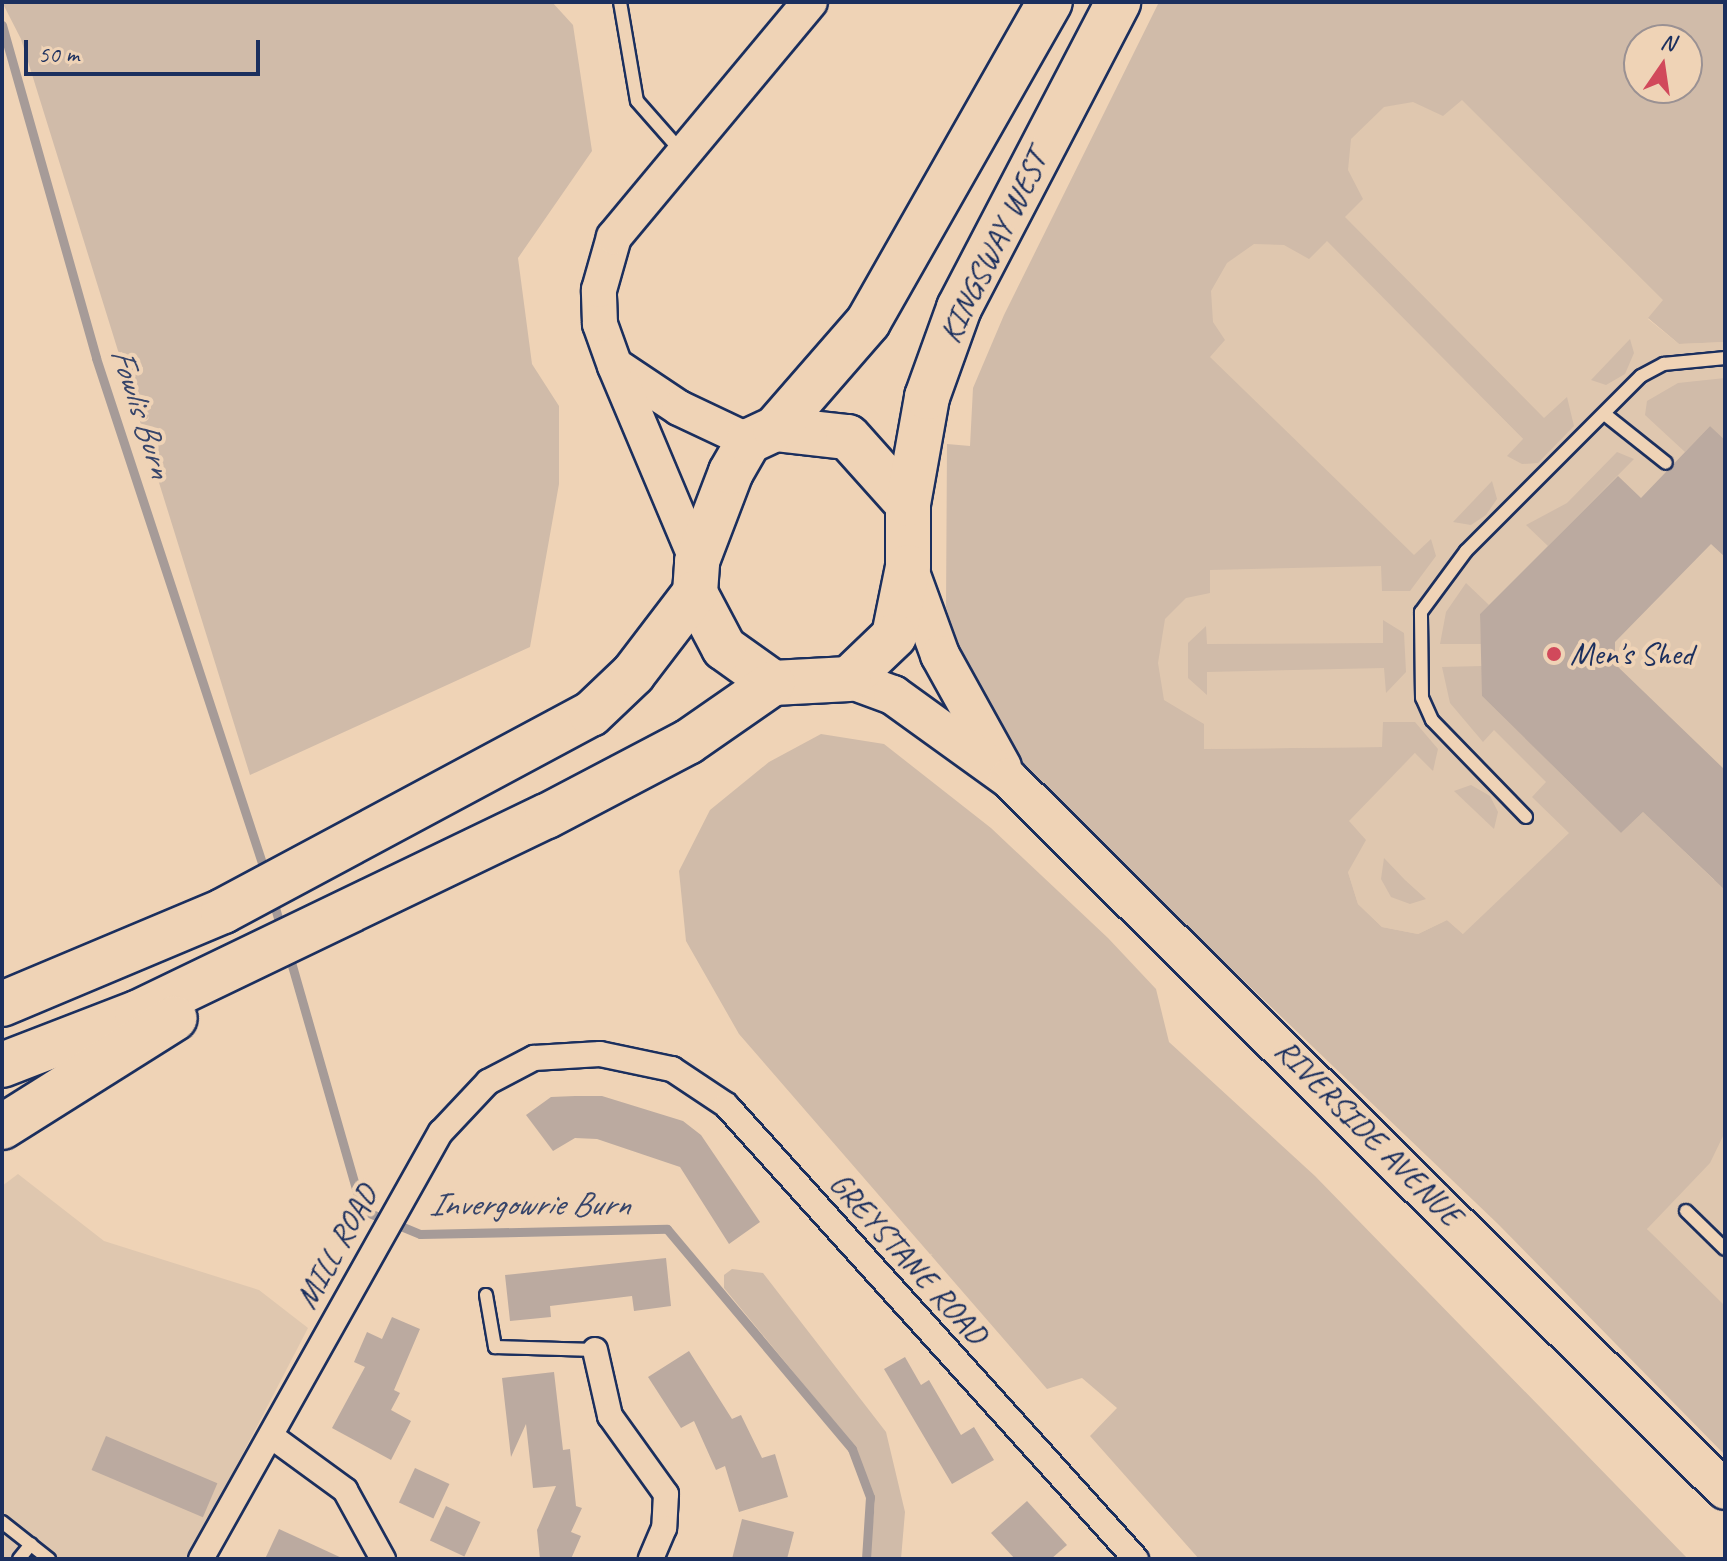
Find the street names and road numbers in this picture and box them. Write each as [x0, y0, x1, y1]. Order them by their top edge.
street label: KINGSWAY WEST [931, 145, 1057, 349]
street label: RIVERSIDE AVENUE [1267, 1032, 1469, 1234]
street label: GREYSTANE ROAD [821, 1165, 995, 1353]
street label: MILL ROAD [287, 1178, 387, 1316]

